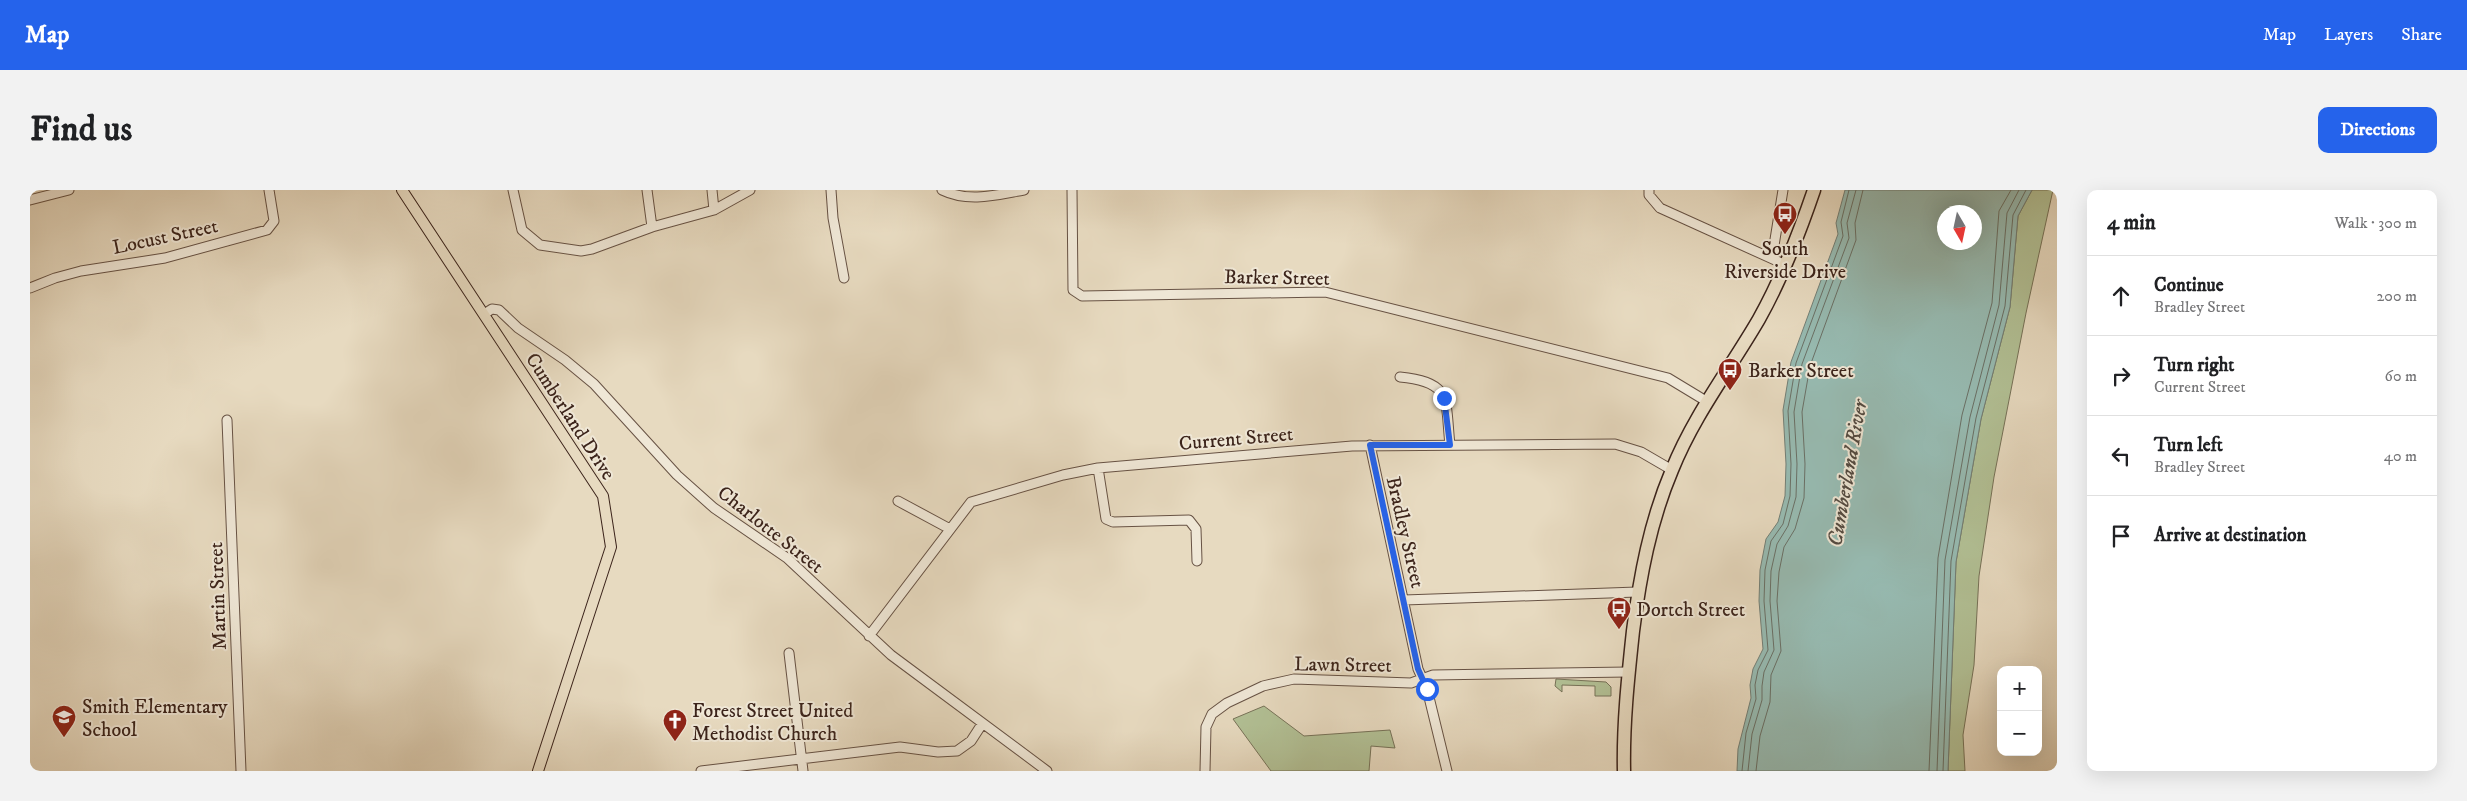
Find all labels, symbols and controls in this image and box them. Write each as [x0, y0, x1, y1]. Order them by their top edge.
text: Map [25, 20, 69, 50]
text: Map [2263, 24, 2296, 46]
text: Layers [2324, 24, 2373, 46]
text: Share [2401, 24, 2442, 46]
button: Directions [2318, 107, 2437, 153]
text: Find us [30, 108, 132, 152]
bus stop icon: South Riverside Drive [1772, 201, 1798, 235]
north arrow [1937, 205, 1982, 250]
text: 4 min [2107, 210, 2156, 236]
text: Walk · 300 m [2334, 213, 2417, 233]
street label: Locust Street [110, 214, 220, 261]
place label: South Riverside Drive [1724, 237, 1846, 285]
street label: Barker Street [1224, 265, 1330, 292]
text: Continue [2154, 274, 2224, 297]
icon: ahead [2107, 282, 2135, 310]
text: 200 m [2376, 286, 2417, 306]
text: Bradley Street [2154, 297, 2245, 317]
street label: Cumberland Drive [519, 349, 620, 485]
text: Turn right [2154, 354, 2234, 377]
bus stop icon: Barker Street [1717, 357, 1743, 391]
place label: Barker Street [1748, 359, 1854, 384]
icon: right [2107, 362, 2135, 390]
text: 60 m [2385, 366, 2417, 386]
text: Current Street [2154, 377, 2246, 397]
route end [1433, 387, 1456, 410]
water label: Cumberland River [1822, 396, 1874, 548]
street label: Current Street [1178, 422, 1294, 457]
text: Turn left [2154, 434, 2223, 457]
icon: left [2107, 442, 2135, 470]
text: 40 m [2384, 446, 2417, 466]
text: Bradley Street [2154, 457, 2245, 477]
street label: Bradley Street [1380, 474, 1430, 591]
street label: Charlotte Street [712, 481, 828, 579]
icon: arrive [2107, 522, 2135, 550]
text: Arrive at destination [2154, 524, 2306, 547]
street label: Martin Street [204, 542, 233, 650]
bus stop icon: Dortch Street [1606, 596, 1632, 630]
place label: Dortch Street [1636, 598, 1745, 623]
street label: Lawn Street [1294, 652, 1392, 679]
map controls [1997, 666, 2042, 756]
button: + [1997, 666, 2042, 711]
route start [1416, 678, 1439, 701]
place label: Smith Elementary School [82, 695, 228, 743]
place label: Forest Street United Methodist Church [692, 699, 853, 747]
school or university icon: Smith Elementary School [51, 704, 77, 738]
church icon: Forest Street United Methodist Church [662, 708, 688, 742]
button: − [1997, 711, 2042, 756]

